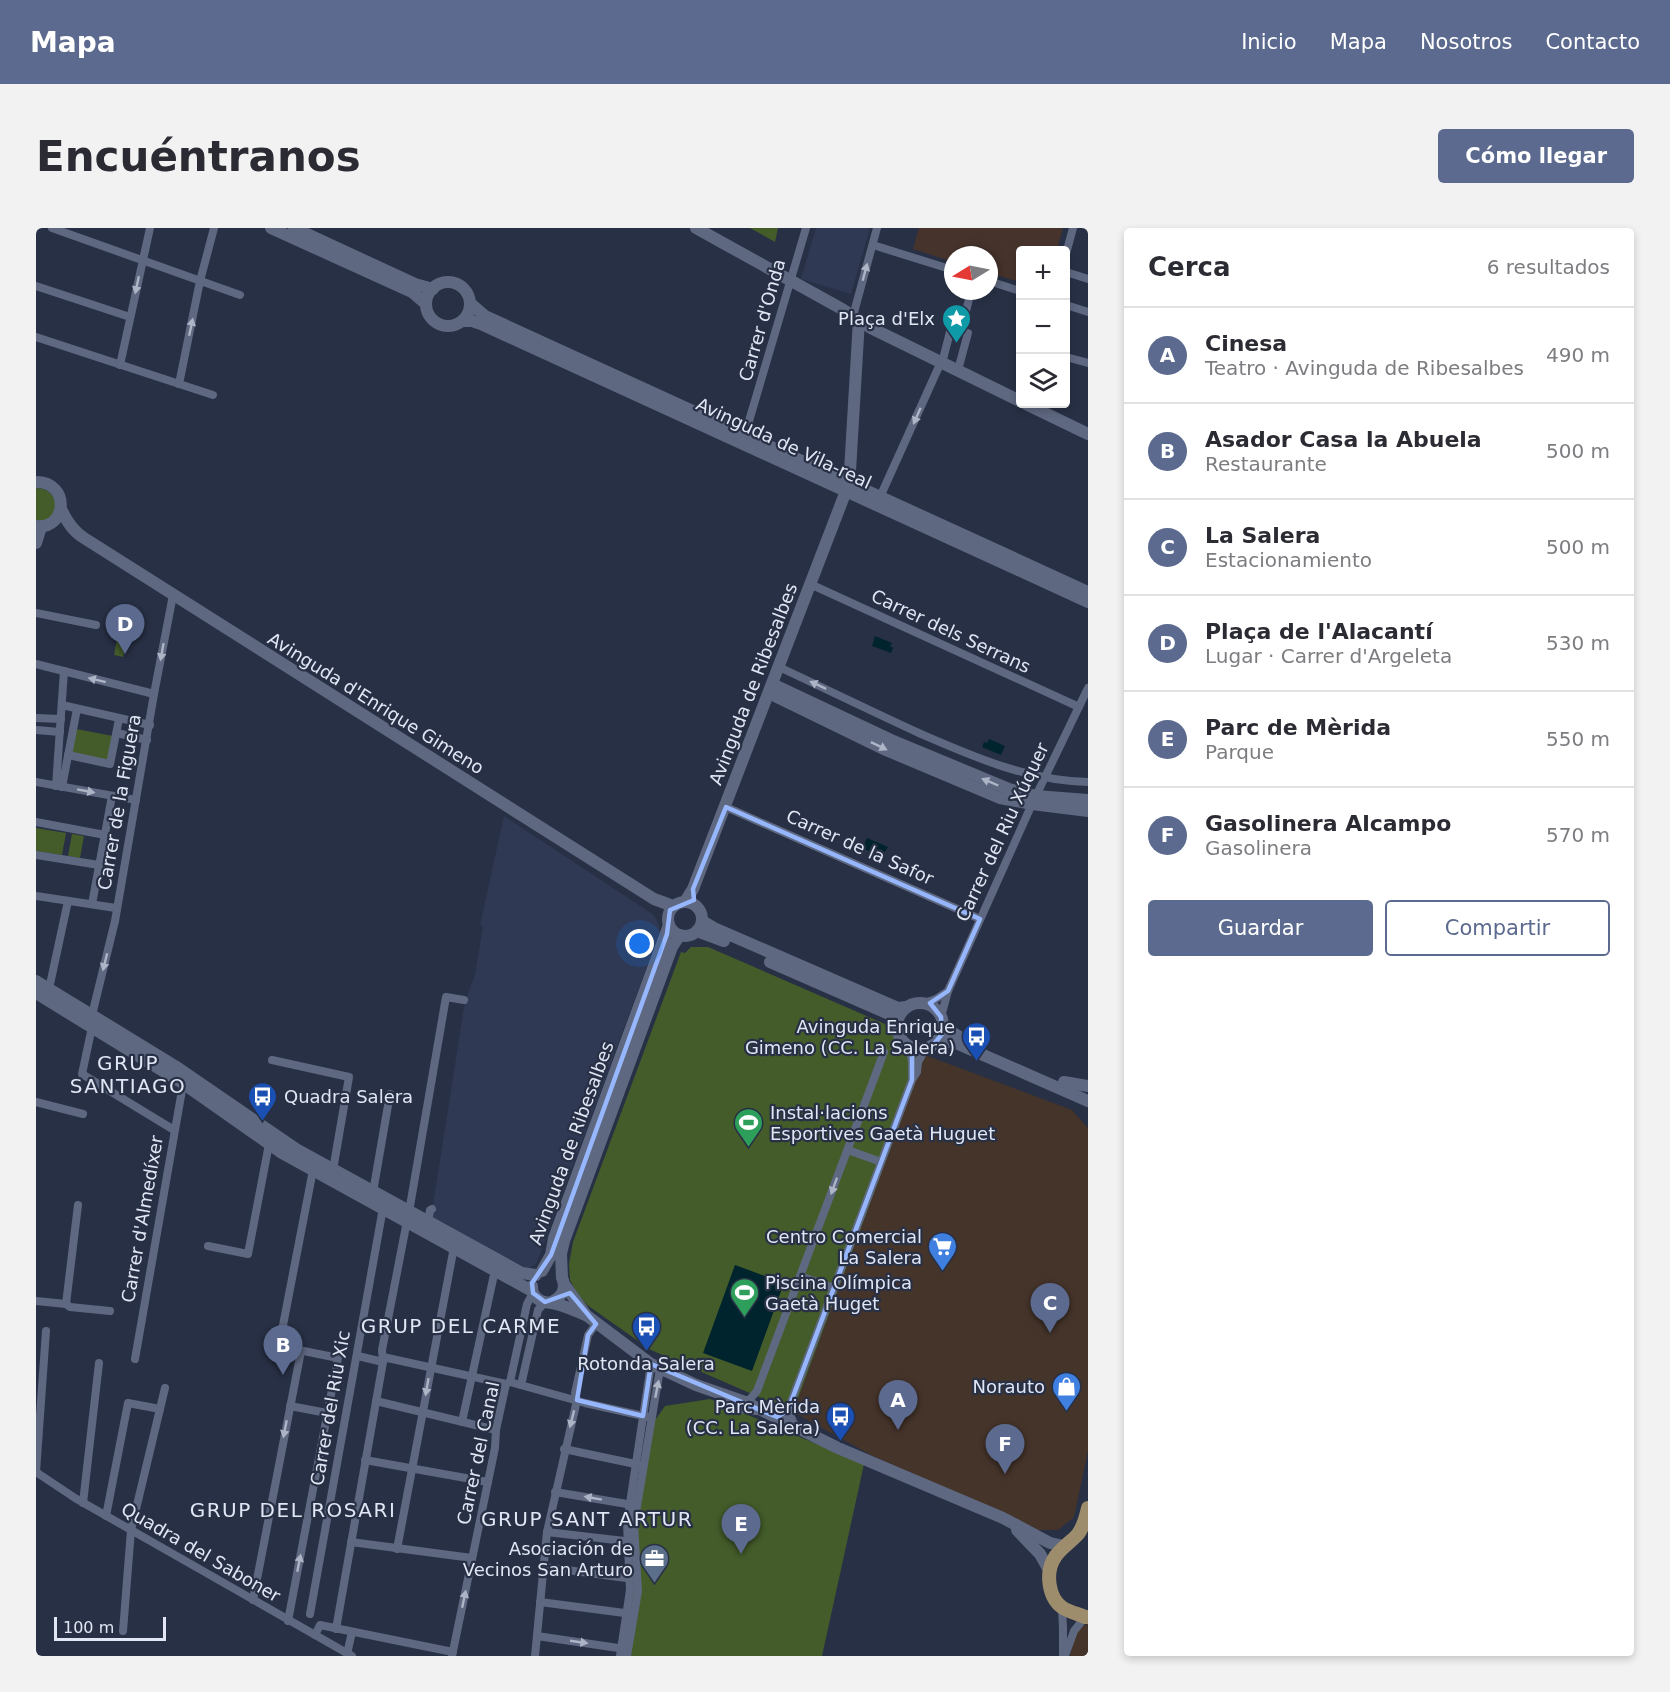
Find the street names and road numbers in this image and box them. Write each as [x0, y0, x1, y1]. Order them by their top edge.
street label: Carrer d'Onda [735, 256, 789, 384]
street label: Avinguda de Vila-real [693, 393, 875, 493]
street label: Avinguda de Ribesalbes [705, 580, 801, 788]
street label: Carrer dels Serrans [868, 585, 1034, 677]
street label: Avinguda d'Enrique Gimeno [264, 628, 488, 778]
street label: Carrer de la Figuera [93, 712, 145, 892]
street label: Carrer del Riu Xúquer [951, 739, 1053, 925]
street label: Carrer de la Safor [783, 805, 937, 889]
street label: Avinguda de Ribesalbes [524, 1038, 618, 1248]
street label: Carrer d'Almedíxer [117, 1133, 167, 1304]
street label: Carrer del Riu Xic [306, 1329, 354, 1487]
street label: Carrer del Canal [453, 1379, 503, 1527]
street label: Quadra del Saboner [118, 1498, 285, 1606]

